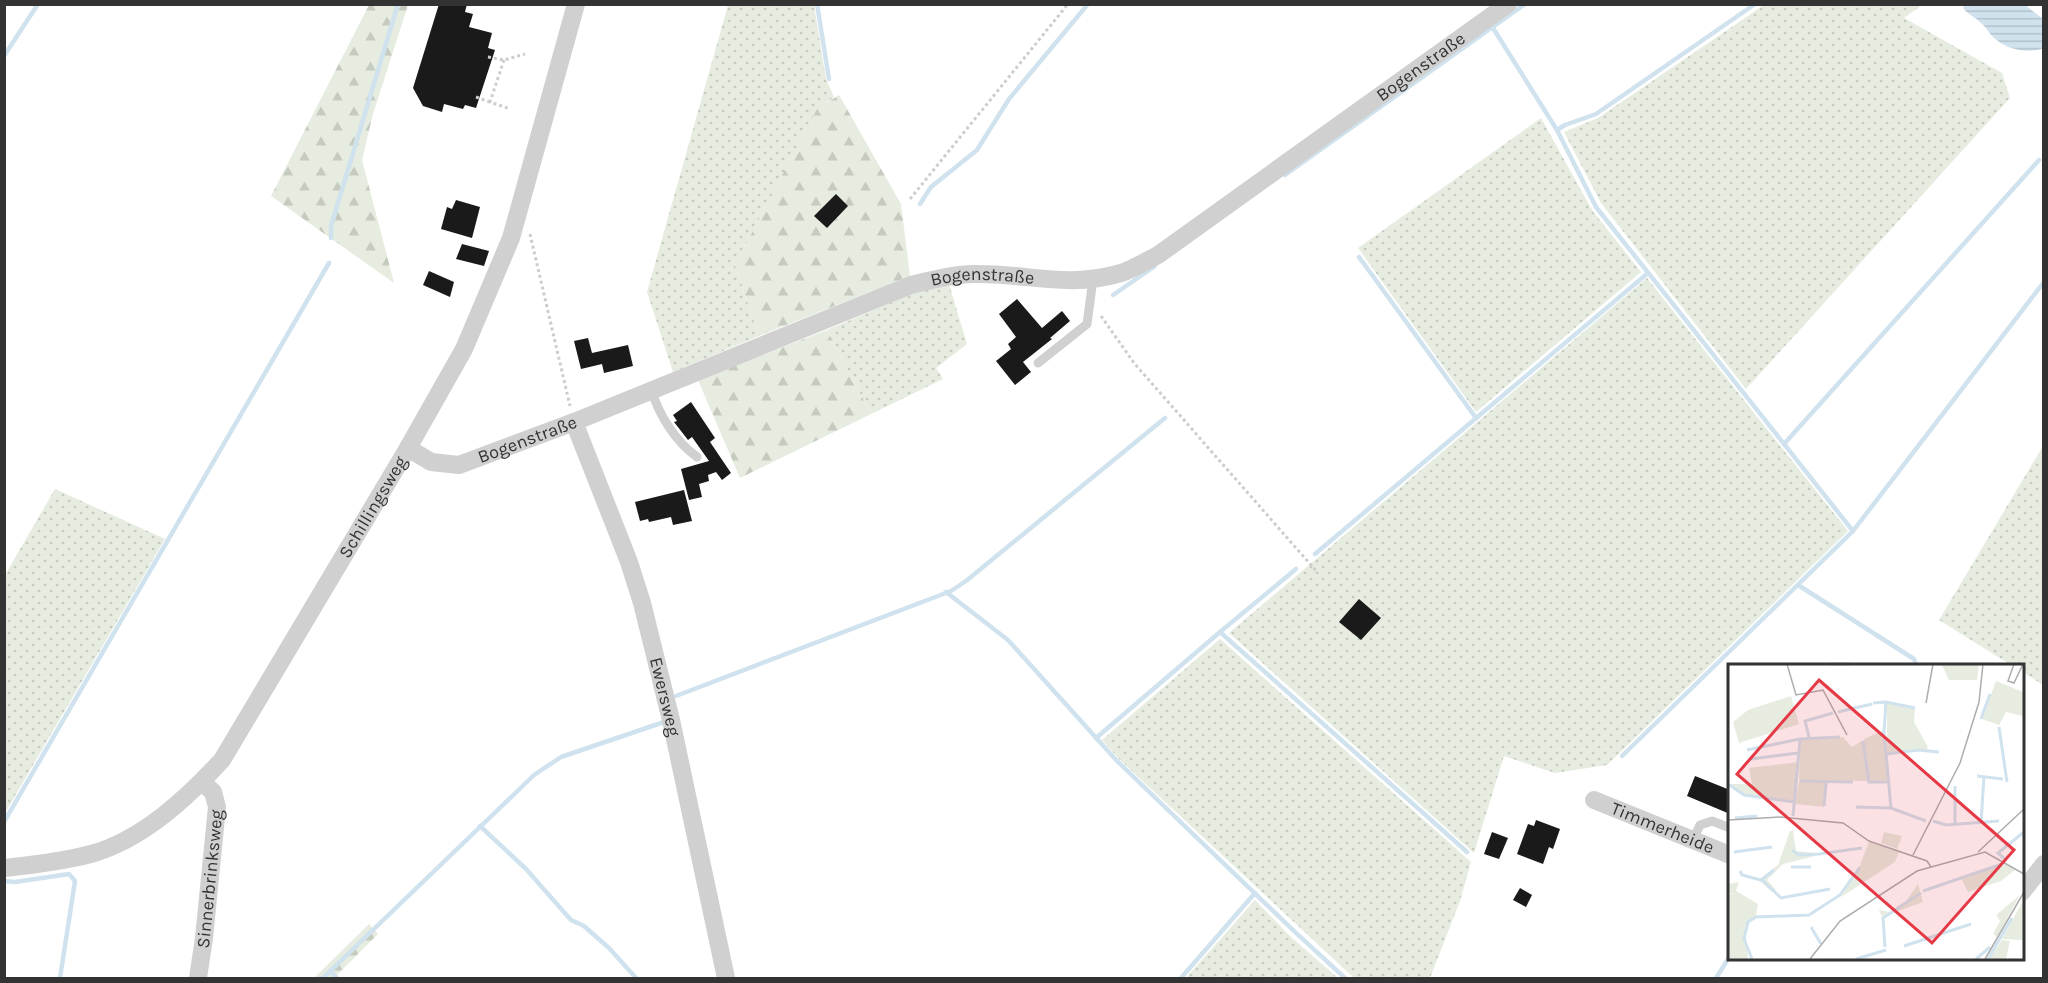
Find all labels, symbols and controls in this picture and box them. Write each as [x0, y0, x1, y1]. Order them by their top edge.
street label: Bogenstraße [1372, 27, 1469, 106]
street label: Bogenstraße [928, 263, 1036, 291]
street label: Bogenstraße [475, 411, 580, 468]
street label: Schillingsweg [334, 452, 412, 562]
street label: Ewersweg [645, 655, 685, 738]
inset map [1728, 664, 2024, 959]
street label: Timmerheide [1608, 797, 1717, 858]
street label: Sinnerbrinksweg [192, 808, 228, 950]

